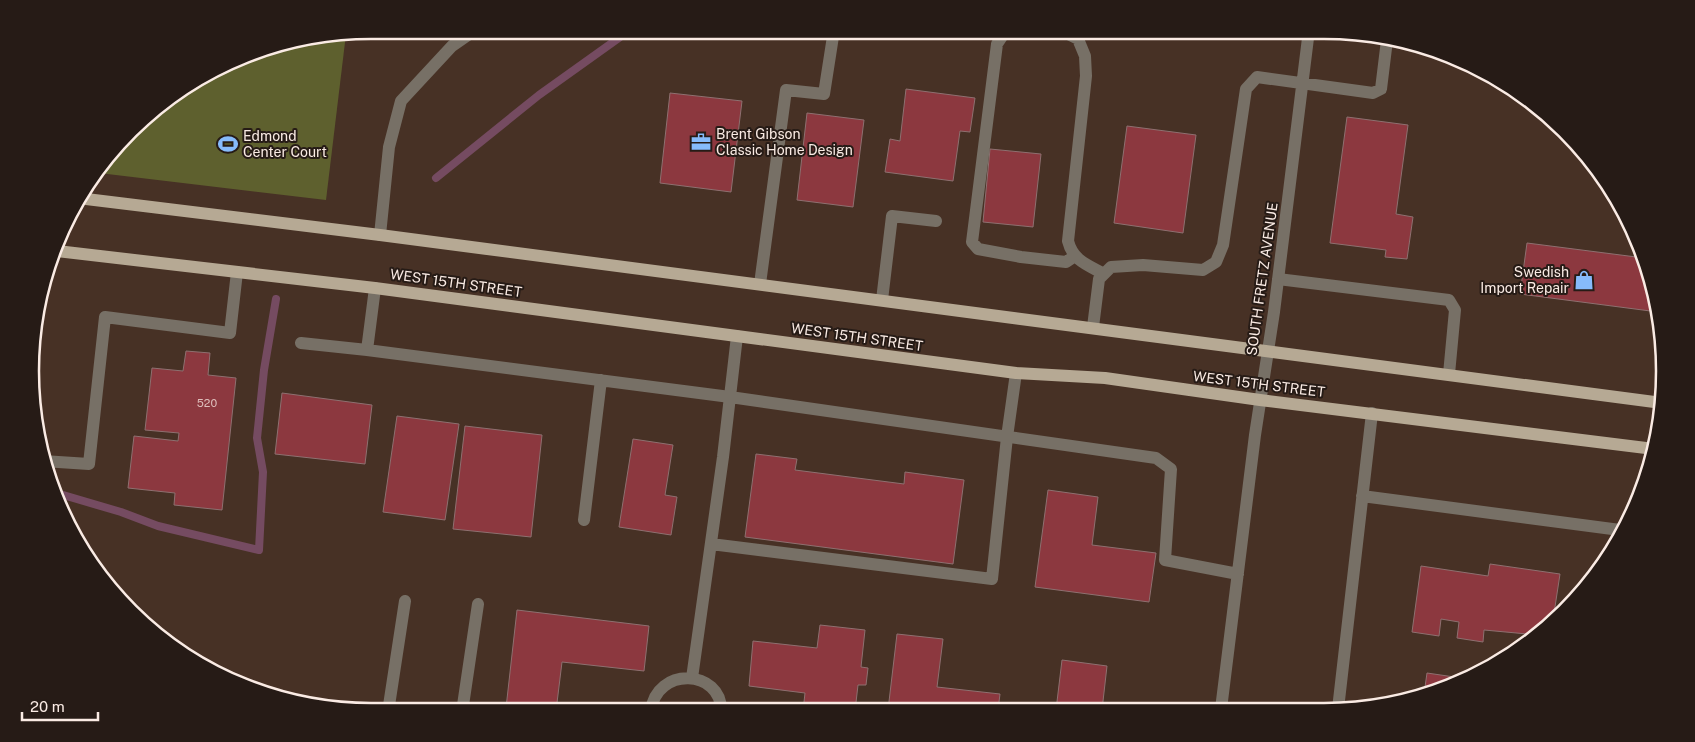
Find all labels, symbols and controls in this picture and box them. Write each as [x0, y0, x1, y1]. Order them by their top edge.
place label: Brent Gibson Classic Home Design [716, 126, 853, 158]
place label: Edmond Center Court [243, 128, 327, 160]
office icon: Brent Gibson Classic Home Design [690, 131, 712, 153]
sports icon: Edmond Center Court [217, 133, 239, 155]
street label: SOUTH FRETZ AVENUE [1243, 201, 1281, 357]
place label: Swedish Import Repair [1480, 264, 1569, 296]
street label: WEST 15TH STREET [389, 266, 523, 300]
shop icon: Swedish Import Repair [1573, 269, 1595, 291]
street label: WEST 15TH STREET [790, 320, 924, 354]
street label: WEST 15TH STREET [1192, 368, 1326, 400]
house number: 520 [197, 397, 217, 409]
scale bar [22, 690, 99, 722]
text: 20 m [30, 698, 65, 715]

